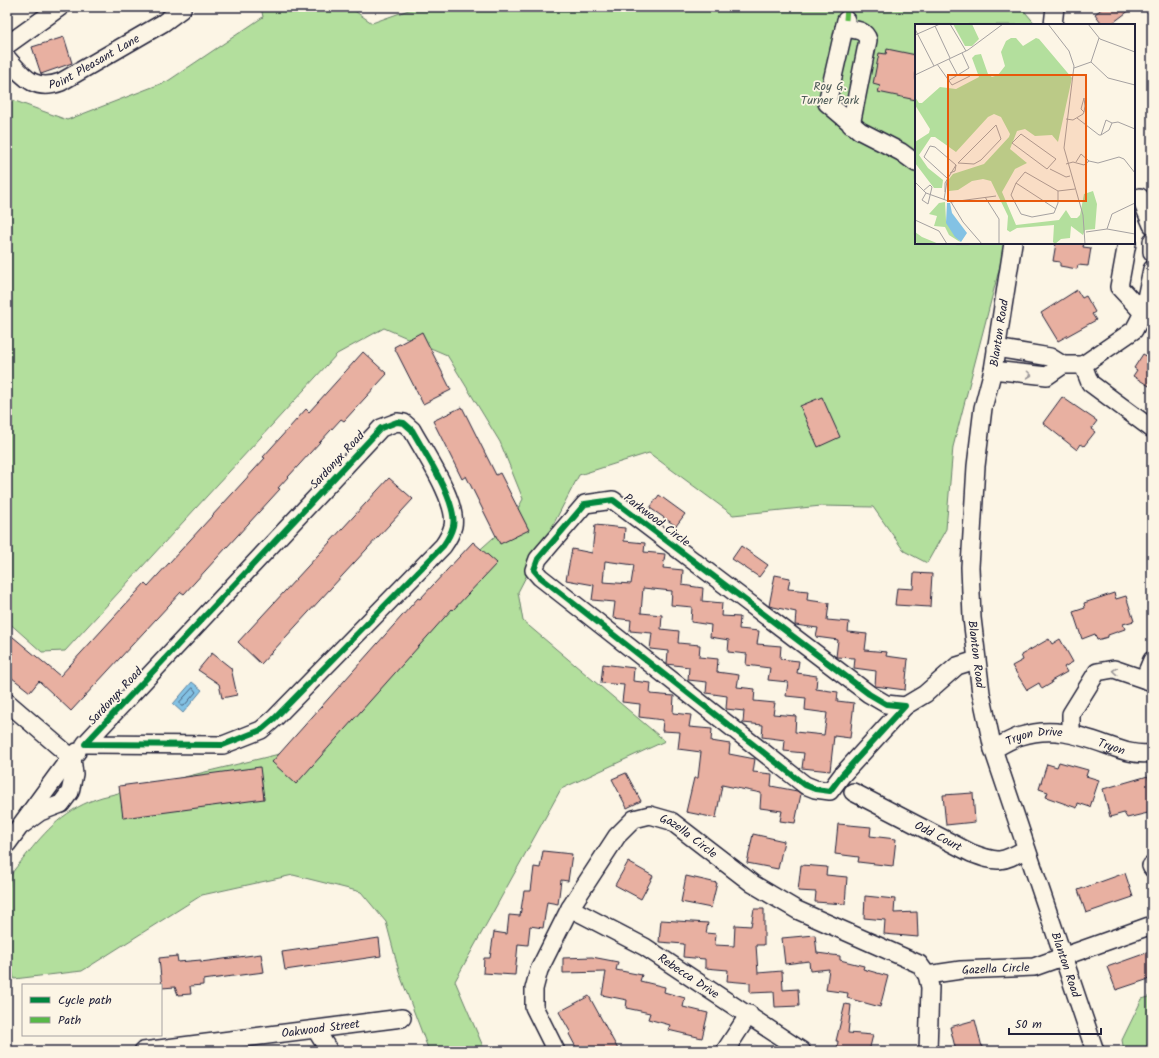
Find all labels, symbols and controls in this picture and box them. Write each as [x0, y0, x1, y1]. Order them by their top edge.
inset map [915, 24, 1135, 244]
street label: Point Pleasant Lane [47, 29, 144, 95]
park label: Roy G. Turner Park [801, 77, 860, 110]
street label: Blanton Road [985, 297, 1014, 368]
one-way arrow [1026, 370, 1032, 379]
street label: Sardonyx Road [305, 426, 370, 494]
street label: Parkwood Circle [619, 489, 695, 552]
street label: Blanton Road [962, 619, 989, 690]
street label: Sardonyx Road [83, 662, 148, 730]
one-way arrow [1112, 666, 1118, 675]
street label: Tryon Drive [1002, 723, 1064, 751]
street label: Tryon [1095, 734, 1127, 761]
street label: Gazella Circle [657, 809, 722, 864]
street label: Odd Court [911, 816, 965, 857]
street label: Blanton Road [1045, 930, 1086, 1001]
street label: Rebecca Drive [654, 949, 724, 1004]
street label: Gazella Circle [961, 958, 1030, 980]
legend [22, 984, 162, 1036]
text: Cycle path [58, 991, 112, 1010]
scale bar [1009, 1010, 1101, 1036]
text: Path [58, 1011, 81, 1030]
street label: Oakwood Street [280, 1014, 361, 1043]
text: 50 m [1015, 1015, 1042, 1034]

